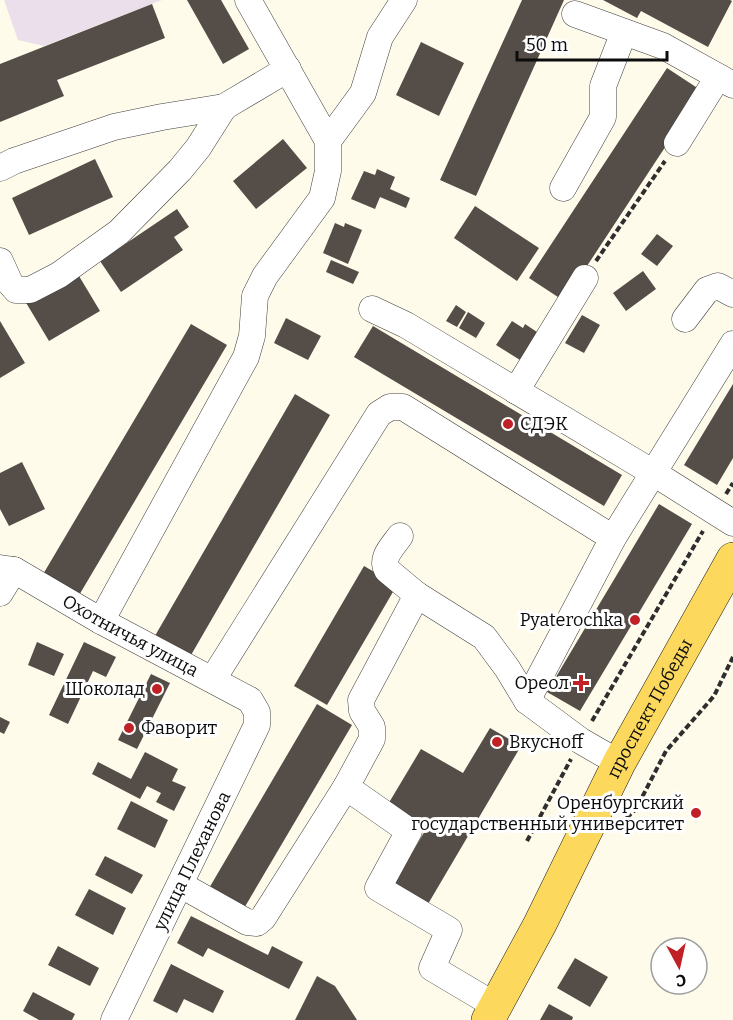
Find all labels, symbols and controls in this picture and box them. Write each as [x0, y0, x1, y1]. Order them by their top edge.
scale bar [517, 24, 667, 62]
text: 50 m [526, 34, 568, 56]
place label: СДЭК [520, 413, 568, 435]
marker: СДЭК [501, 417, 515, 431]
street label: Охотничья улица [59, 590, 202, 682]
place label: Pyaterochka [520, 609, 623, 631]
marker: Pyaterochka [628, 613, 642, 627]
street label: проспект Победы [602, 635, 697, 782]
place label: Ореол [515, 672, 569, 694]
marker: Ореол [574, 676, 588, 690]
place label: Шоколад [65, 678, 145, 700]
marker: Шоколад [150, 682, 164, 696]
place label: Фаворит [141, 717, 217, 739]
marker: Фаворит [122, 721, 136, 735]
place label: Вкусноff [509, 731, 585, 753]
marker: Вкусноff [490, 735, 504, 749]
street label: улица Плеханова [148, 788, 235, 935]
place label: Оренбургский государственный университет [411, 792, 684, 835]
marker: Оренбургский государственный университет [689, 806, 703, 820]
north arrow [649, 936, 709, 996]
text: С [675, 970, 687, 990]

